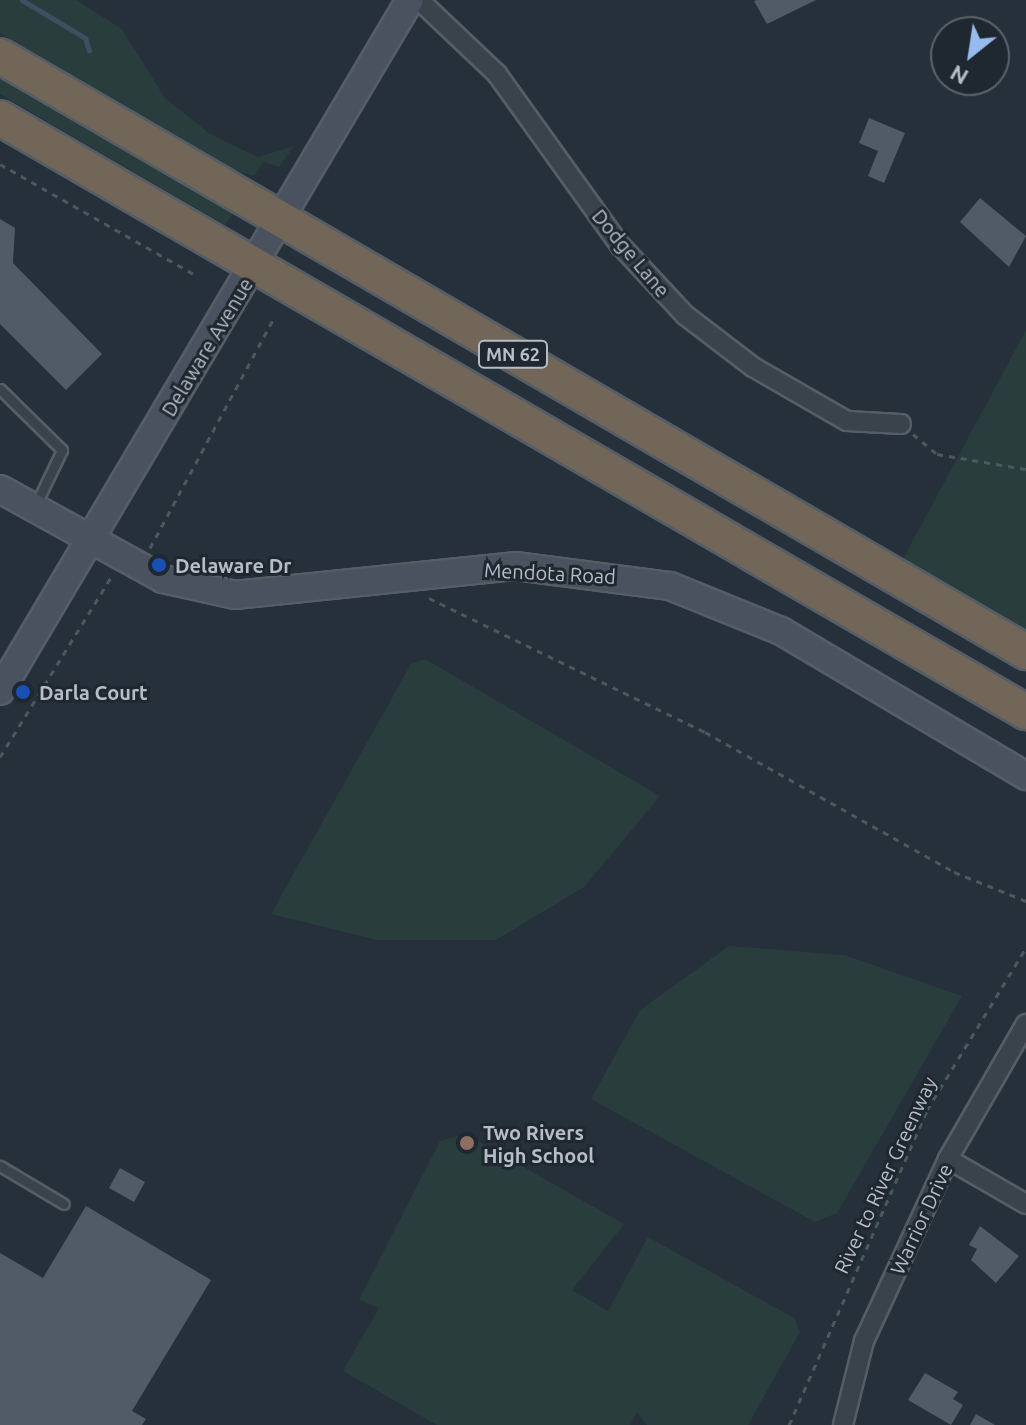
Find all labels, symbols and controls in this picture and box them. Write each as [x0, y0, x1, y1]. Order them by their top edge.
north arrow [930, 16, 1010, 96]
text: N [945, 61, 972, 90]
street label: Dodge Lane [587, 204, 675, 302]
street label: Delaware Avenue [156, 274, 258, 420]
road number: MN 62 [477, 340, 549, 368]
place label: Delaware Dr [175, 553, 292, 577]
marker: Delaware Dr [150, 556, 168, 574]
street label: Mendota Road [483, 558, 617, 588]
place label: Darla Court [39, 680, 148, 704]
marker: Darla Court [14, 683, 32, 701]
street label: River to River Greenway [829, 1073, 941, 1277]
place label: Two Rivers High School [483, 1120, 594, 1167]
marker: Two Rivers High School [458, 1134, 476, 1152]
street label: Warrior Drive [885, 1160, 957, 1278]

